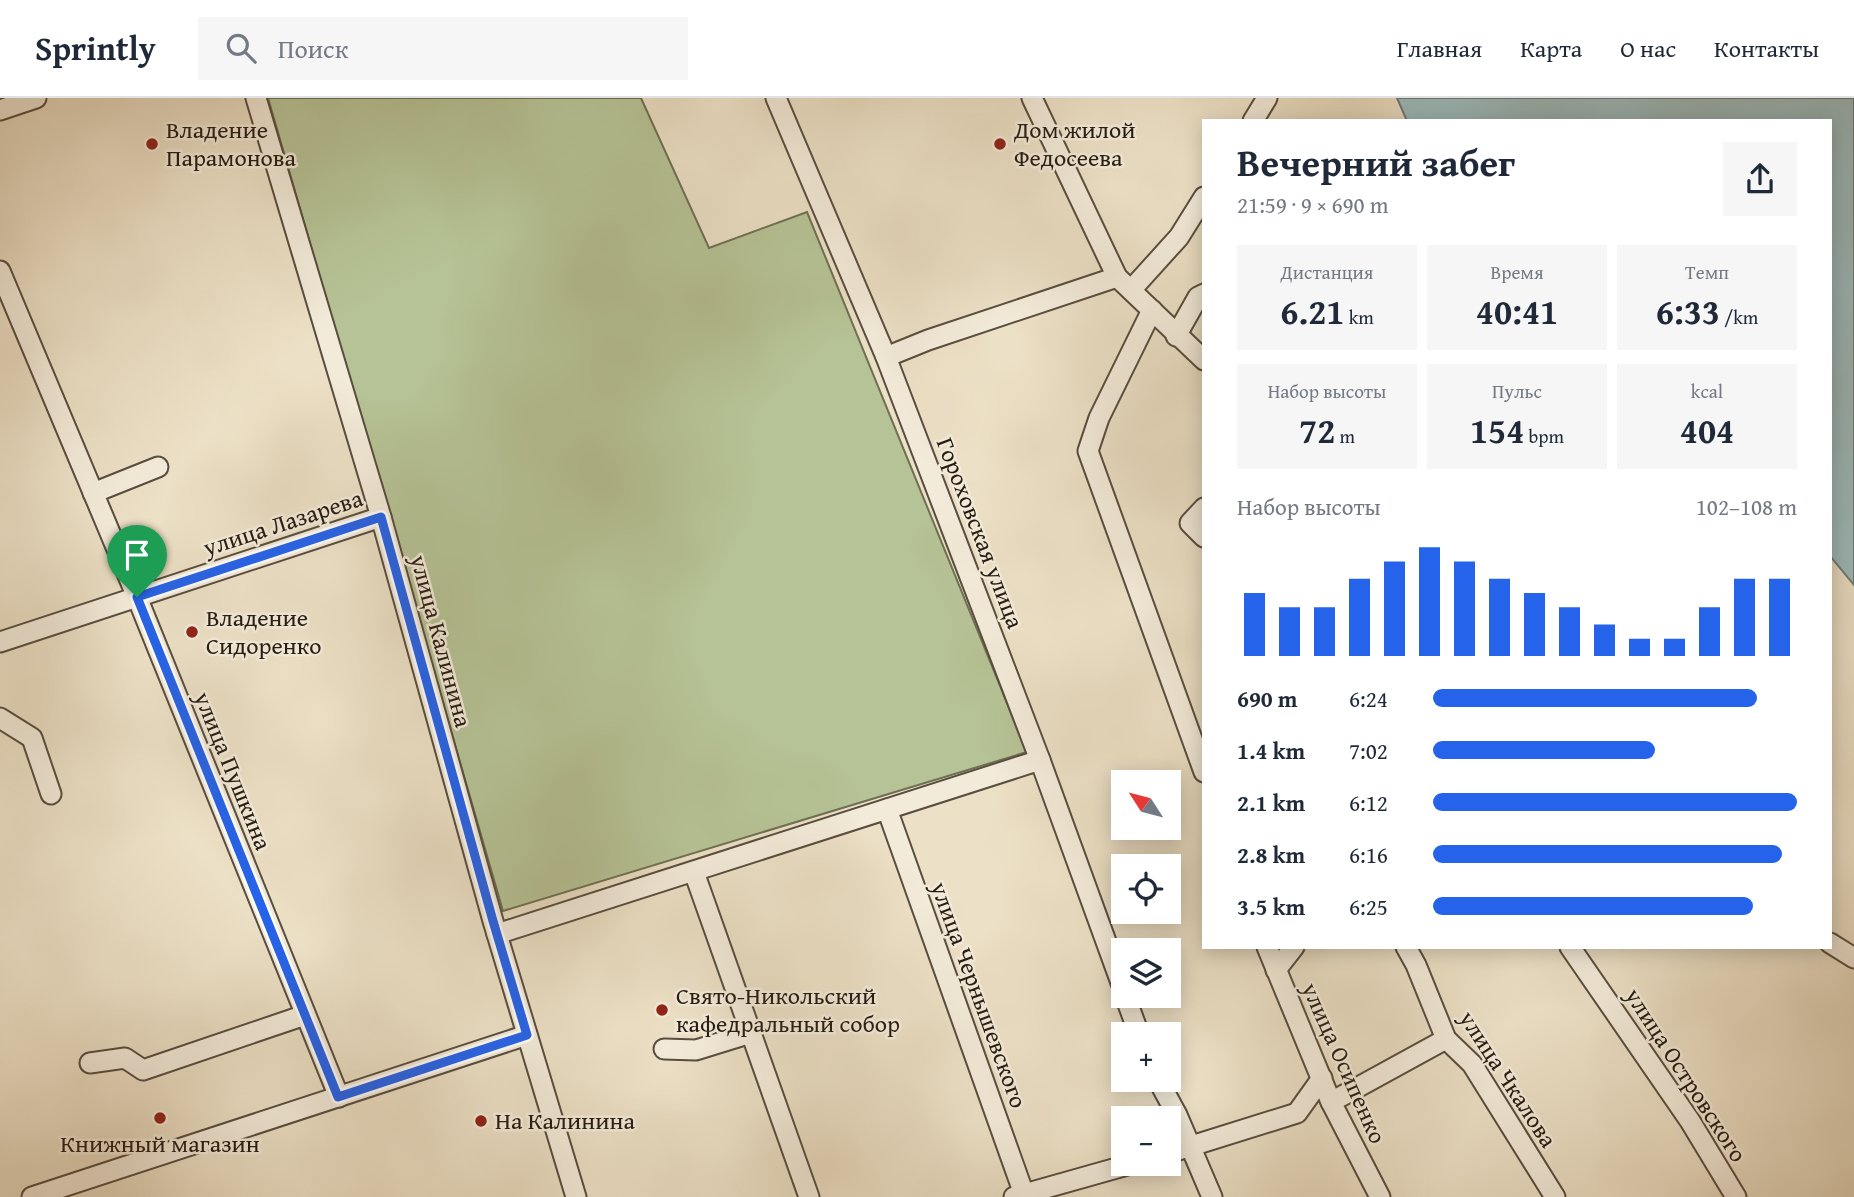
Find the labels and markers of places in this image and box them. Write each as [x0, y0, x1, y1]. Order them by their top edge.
place label: Владение Парамонова [166, 112, 297, 175]
place label: Дом жилой Федосеева [1013, 112, 1136, 175]
marker: Владение Парамонова [144, 136, 160, 152]
marker: Дом жилой Федосеева [992, 136, 1008, 152]
pin [107, 525, 167, 597]
place label: Владение Сидоренко [206, 600, 322, 663]
marker: Владение Сидоренко [184, 624, 200, 640]
place label: Свято-Никольский кафедральный собор [676, 978, 900, 1041]
marker: Свято-Никольский кафедральный собор [654, 1002, 670, 1018]
place label: На Калинина [495, 1103, 635, 1138]
marker: Книжный магазин [152, 1110, 168, 1126]
marker: На Калинина [473, 1113, 489, 1129]
place label: Книжный магазин [60, 1126, 260, 1161]

